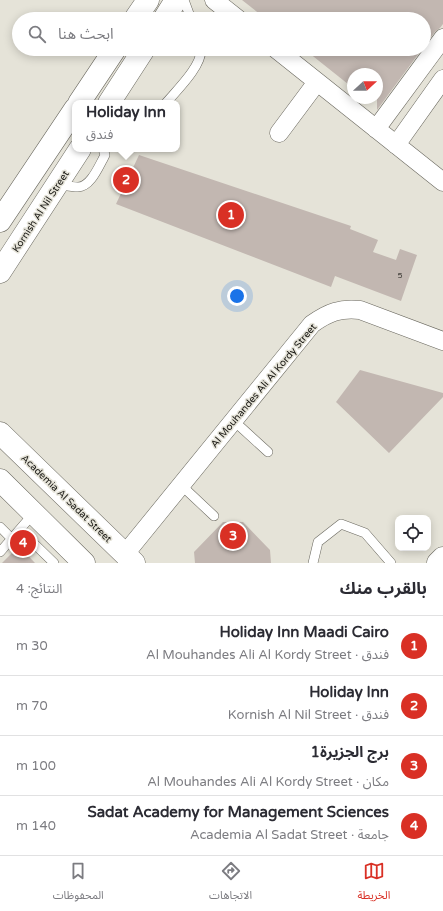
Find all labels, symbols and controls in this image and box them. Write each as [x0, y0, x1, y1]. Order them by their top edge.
search box [12, 12, 431, 56]
icon: search [26, 23, 48, 45]
text: ابحث هنا [58, 25, 114, 43]
north arrow [347, 68, 383, 104]
popup [72, 100, 180, 152]
text: Holiday Inn [86, 103, 166, 121]
text: فندق [86, 127, 113, 143]
pin: 2 [113, 165, 139, 195]
street label: Kornish Al Nil Street [10, 168, 72, 255]
pin: 1 [218, 200, 244, 230]
house number: 5 [397, 271, 403, 280]
your location [227, 286, 247, 306]
street label: Al Mouhandes Ali Al Kordy Street [208, 321, 319, 450]
street label: Academia Al Sadat Street [19, 452, 114, 545]
map controls [395, 515, 431, 551]
button: locate [395, 515, 431, 551]
pin: 3 [220, 521, 246, 551]
pin: 4 [10, 528, 36, 558]
text: بالقرب منك [340, 578, 427, 599]
text: النتائج: 4 [16, 581, 62, 597]
text: Holiday Inn Maadi Cairo [220, 623, 389, 641]
text: 30 m [16, 638, 48, 654]
text: 1 [410, 638, 418, 654]
text: فندق · Al Mouhandes Ali Al Kordy Street [146, 647, 389, 663]
text: Holiday Inn [309, 683, 389, 701]
text: 70 m [16, 698, 48, 714]
text: 2 [410, 698, 418, 714]
text: فندق · Kornish Al Nil Street [228, 707, 389, 723]
text: برج الجزيرة1 [311, 743, 389, 761]
text: 100 m [16, 758, 56, 774]
text: 3 [410, 758, 418, 774]
text: مكان · Al Mouhandes Ali Al Kordy Street [147, 774, 389, 790]
text: Sadat Academy for Management Sciences [87, 803, 389, 821]
text: 140 m [16, 818, 56, 834]
text: 4 [410, 818, 418, 834]
text: جامعة · Academia Al Sadat Street [190, 827, 389, 843]
tab: المحفوظات [53, 860, 104, 907]
tab: الاتجاهات [209, 860, 252, 907]
tab: الخريطة [357, 860, 390, 907]

